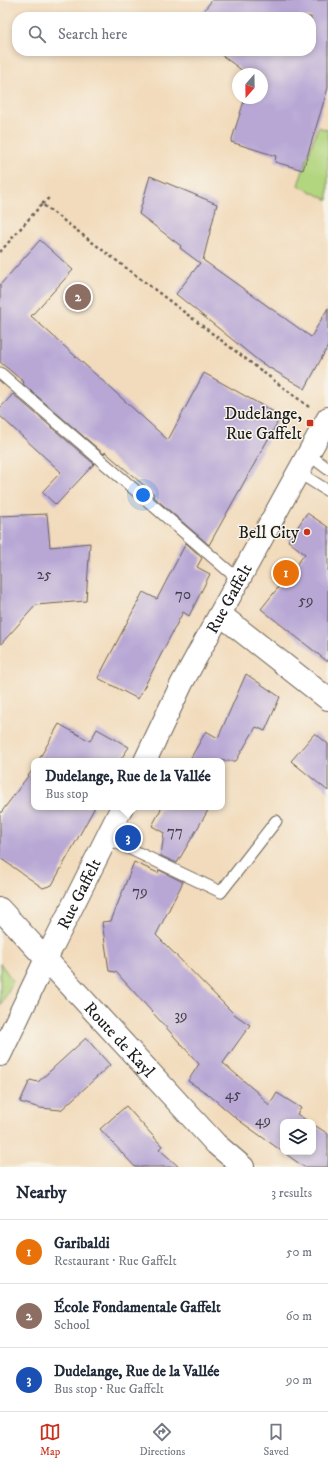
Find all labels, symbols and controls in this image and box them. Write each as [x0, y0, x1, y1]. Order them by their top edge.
search box [12, 12, 316, 56]
icon: search [26, 23, 48, 45]
text: Search here [58, 25, 127, 44]
north arrow [232, 68, 268, 104]
pin: 2 [65, 282, 91, 312]
place label: Dudelange, Rue Gaffelt [224, 403, 303, 445]
marker: Dudelange, Rue Gaffelt [305, 418, 315, 428]
your location [133, 485, 153, 505]
place label: Bell City [238, 522, 300, 544]
marker: Bell City [302, 527, 312, 537]
pin: 1 [273, 558, 299, 588]
street label: Rue Gaffelt [201, 560, 258, 638]
house number: 25 [37, 565, 52, 584]
house number: 70 [175, 585, 191, 604]
house number: 59 [299, 591, 313, 610]
popup [31, 758, 225, 810]
text: Dudelange, Rue de la Vallée [45, 767, 211, 786]
text: Bus stop [45, 786, 88, 802]
house number: 77 [167, 822, 183, 841]
pin: 3 [115, 823, 141, 853]
street label: Rue Gaffelt [53, 855, 107, 933]
house number: 79 [132, 882, 148, 901]
street label: Route de Kayl [79, 998, 159, 1082]
house number: 39 [174, 1006, 188, 1025]
house number: 45 [225, 1085, 242, 1104]
house number: 49 [255, 1111, 271, 1130]
map controls [280, 1119, 316, 1155]
button: layers [280, 1119, 316, 1155]
text: Nearby [16, 1182, 66, 1204]
text: 3 results [271, 1185, 312, 1201]
text: Garibaldi [54, 1234, 110, 1253]
text: 1 [27, 1244, 31, 1260]
text: 50 m [286, 1244, 312, 1260]
text: Restaurant · Rue Gaffelt [54, 1253, 177, 1269]
text: École Fondamentale Gaffelt [54, 1298, 221, 1317]
text: 2 [26, 1308, 32, 1324]
text: 60 m [286, 1308, 312, 1324]
text: School [54, 1317, 90, 1333]
text: Dudelange, Rue de la Vallée [54, 1362, 220, 1381]
text: 3 [27, 1372, 31, 1388]
text: 90 m [286, 1372, 312, 1388]
text: Bus stop · Rue Gaffelt [54, 1381, 164, 1397]
tab: Map [39, 1421, 61, 1459]
tab: Directions [140, 1421, 185, 1459]
tab: Saved [264, 1421, 289, 1459]

